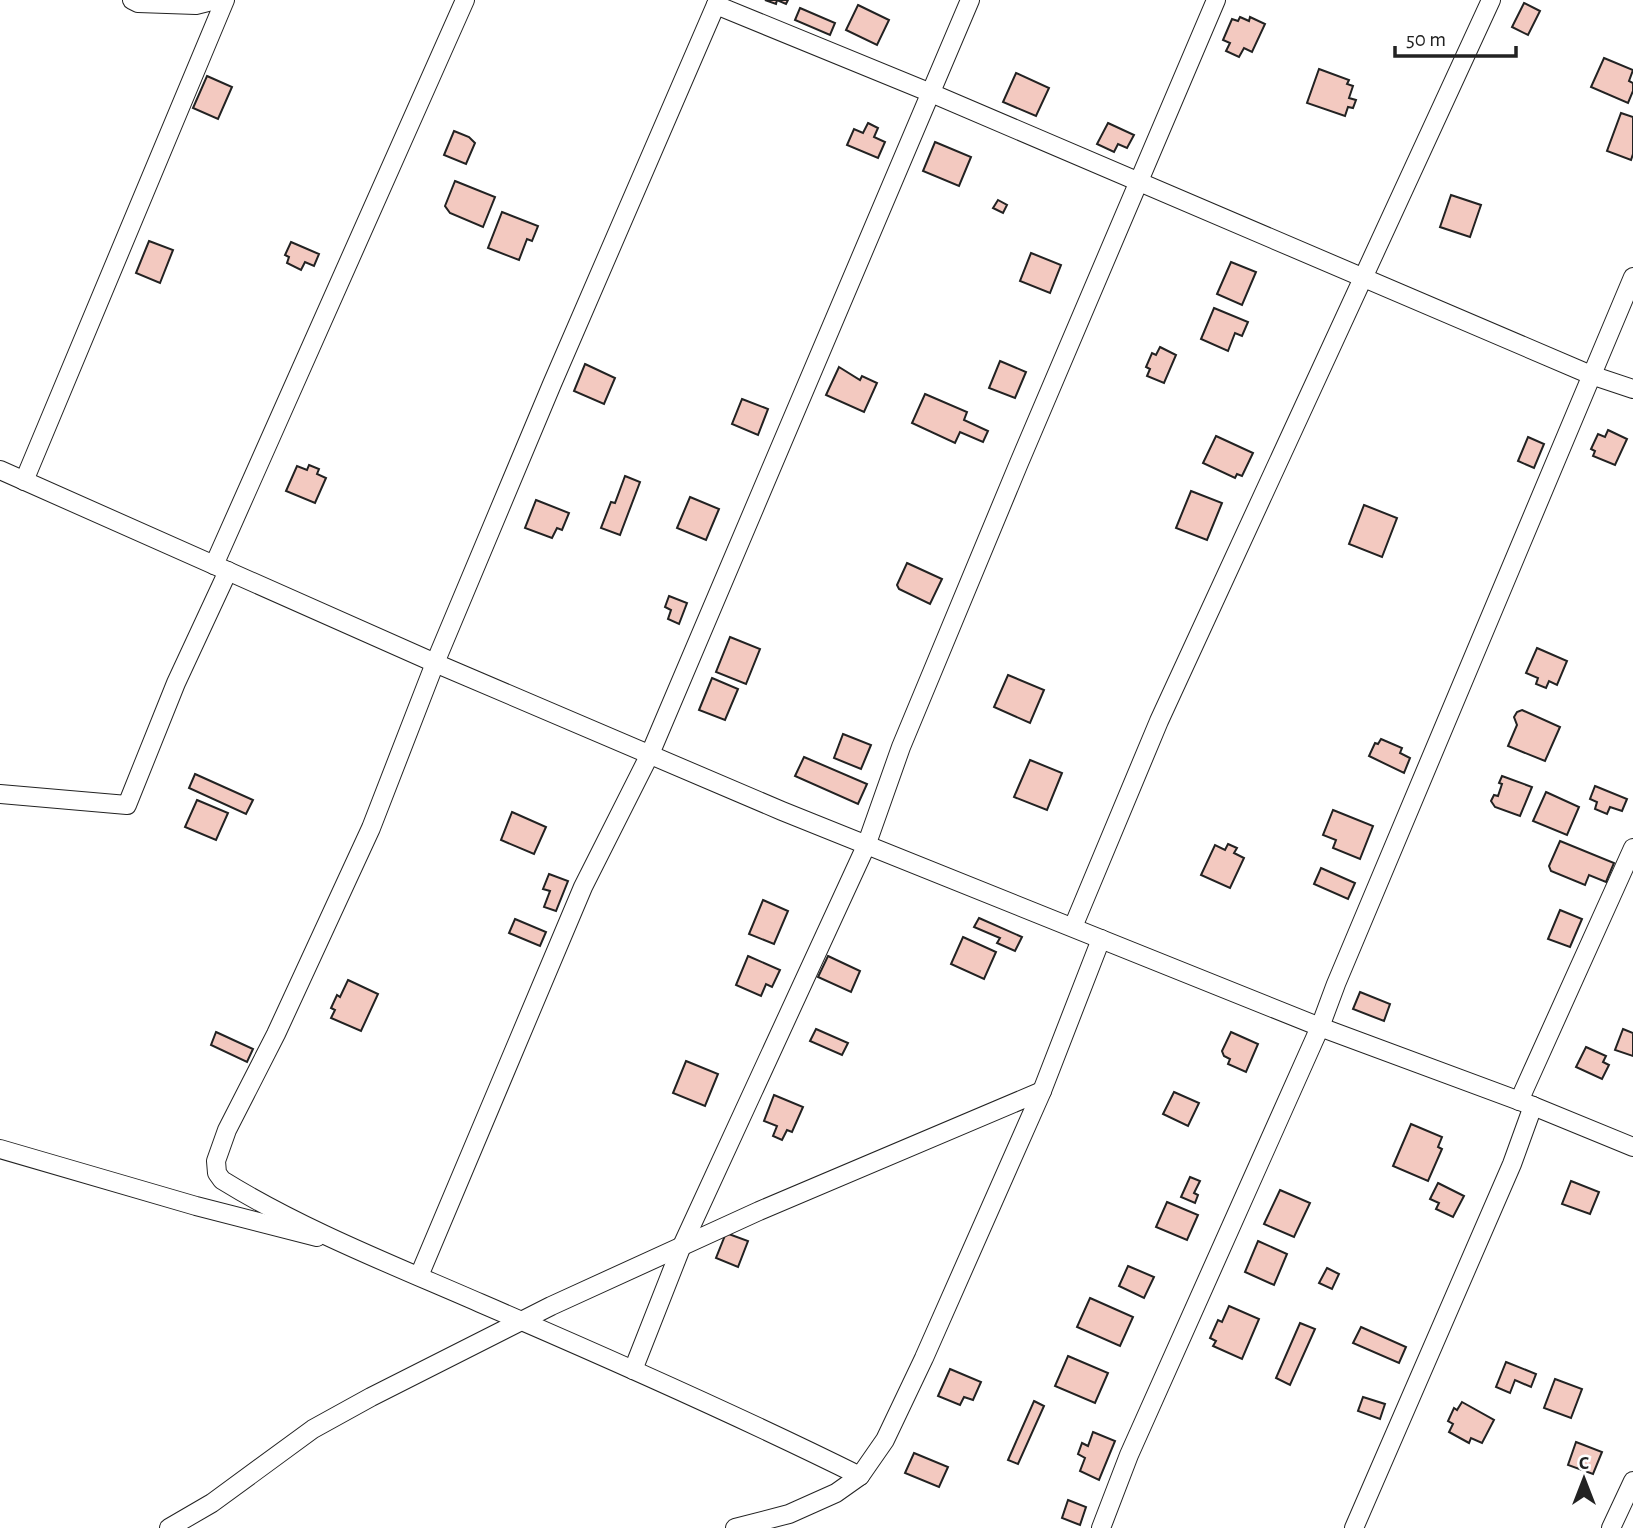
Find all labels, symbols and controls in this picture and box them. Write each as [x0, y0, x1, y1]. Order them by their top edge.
scale bar [1395, 14, 1516, 58]
text: 50 m [1406, 29, 1446, 50]
north arrow [1549, 1444, 1619, 1514]
text: С [1579, 1454, 1589, 1473]

